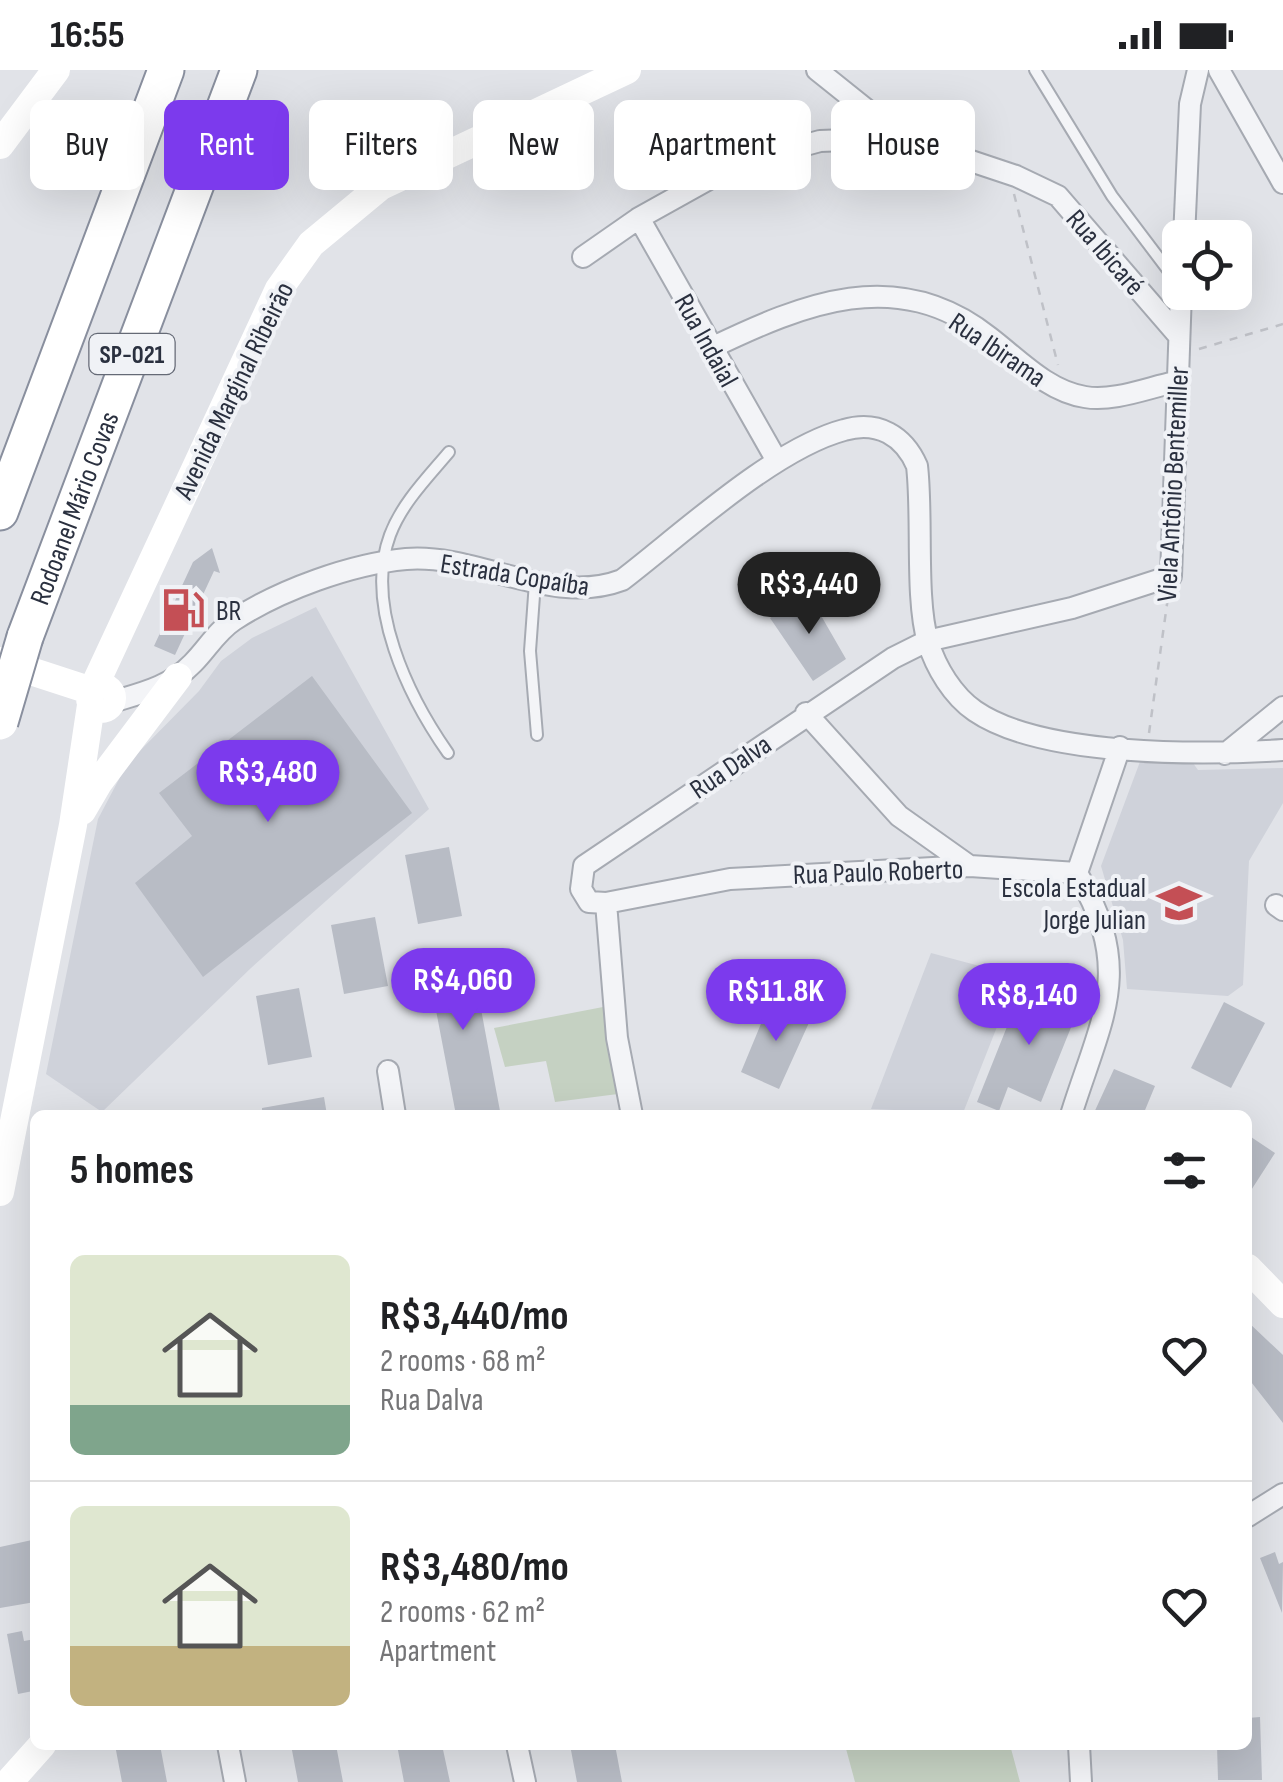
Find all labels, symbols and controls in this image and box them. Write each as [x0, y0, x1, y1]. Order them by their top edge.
text: 16:55 [50, 13, 125, 58]
chip: Buy [30, 100, 144, 190]
chip: Rent [164, 100, 289, 190]
chip: Filters [309, 100, 453, 190]
chip: New [473, 100, 594, 190]
chip: Apartment [614, 100, 811, 190]
chip: House [831, 100, 975, 190]
street label: Rua Ibicaré [1059, 203, 1151, 303]
map controls [1162, 220, 1252, 310]
button: locate [1162, 220, 1252, 310]
street label: Avenida Marginal Ribeirão [167, 277, 301, 505]
street label: Rua Indaial [667, 288, 745, 393]
street label: Rua Ibirama [943, 306, 1052, 395]
road number: SP-021 [90, 334, 174, 374]
street label: Viela Antônio Bentemiller [1151, 365, 1196, 603]
street label: Rodoanel Mário Covas [24, 407, 127, 610]
street label: Estrada Copaíba [438, 547, 592, 604]
pin: R$3,440 [717, 552, 901, 637]
text: R$3,440 [760, 565, 858, 604]
fuel station icon: BR [159, 586, 207, 634]
place label: BR [216, 595, 241, 628]
street label: Rua Dalva [684, 728, 778, 806]
pin: R$3,480 [176, 740, 360, 825]
text: R$3,480 [218, 753, 318, 792]
street label: Rua Paulo Roberto [792, 853, 964, 892]
place label: Escola Estadual Jorge Julian [1001, 872, 1146, 937]
school or university icon: Escola Estadual Jorge Julian [1155, 879, 1203, 927]
pin: R$4,060 [371, 948, 555, 1033]
pin: R$11.8K [684, 959, 868, 1044]
text: R$4,060 [413, 961, 513, 1000]
pin: R$8,140 [937, 963, 1121, 1048]
text: R$11.8K [728, 972, 824, 1011]
text: R$8,140 [980, 976, 1078, 1015]
icon: filters [1157, 1143, 1212, 1198]
text: 5 homes [70, 1145, 194, 1196]
text: R$3,440/mo [380, 1291, 569, 1342]
icon: home [150, 1295, 270, 1415]
icon: heart [1157, 1328, 1212, 1383]
text: 2 rooms · 68 m² [380, 1342, 546, 1381]
text: Rua Dalva [380, 1381, 484, 1420]
text: R$3,480/mo [380, 1542, 569, 1593]
icon: home [150, 1546, 270, 1666]
icon: heart [1157, 1579, 1212, 1634]
text: 2 rooms · 62 m² [380, 1593, 545, 1632]
text: Apartment [380, 1632, 496, 1671]

